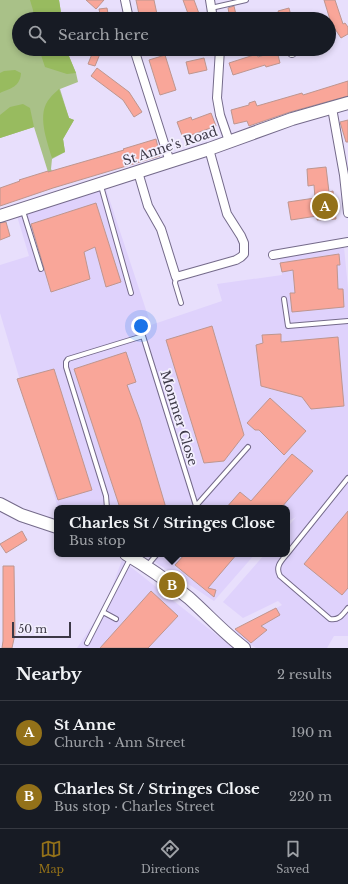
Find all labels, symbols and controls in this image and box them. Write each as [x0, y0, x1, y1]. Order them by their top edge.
search box [12, 12, 336, 56]
icon: search [26, 23, 48, 45]
text: Search here [58, 25, 149, 44]
street label: St Anne's Road [121, 123, 220, 169]
pin: A [312, 191, 338, 221]
your location [131, 316, 151, 336]
street label: Monmer Close [156, 368, 202, 468]
popup [54, 505, 290, 557]
text: Charles St / Stringes Close [69, 513, 275, 532]
text: Bus stop [69, 532, 125, 549]
pin: B [159, 570, 185, 600]
scale bar [12, 620, 71, 639]
text: 50 m [18, 622, 47, 636]
text: Nearby [16, 664, 82, 685]
text: 2 results [277, 666, 332, 683]
text: St Anne [54, 715, 116, 734]
text: A [24, 724, 34, 741]
text: 190 m [291, 724, 332, 741]
text: Church · Ann Street [54, 734, 185, 751]
text: Charles St / Stringes Close [54, 779, 260, 798]
text: B [24, 788, 34, 805]
text: 220 m [289, 788, 332, 805]
text: Bus stop · Charles Street [54, 798, 215, 815]
tab: Map [38, 838, 64, 876]
tab: Directions [141, 838, 199, 876]
tab: Saved [276, 838, 310, 876]

